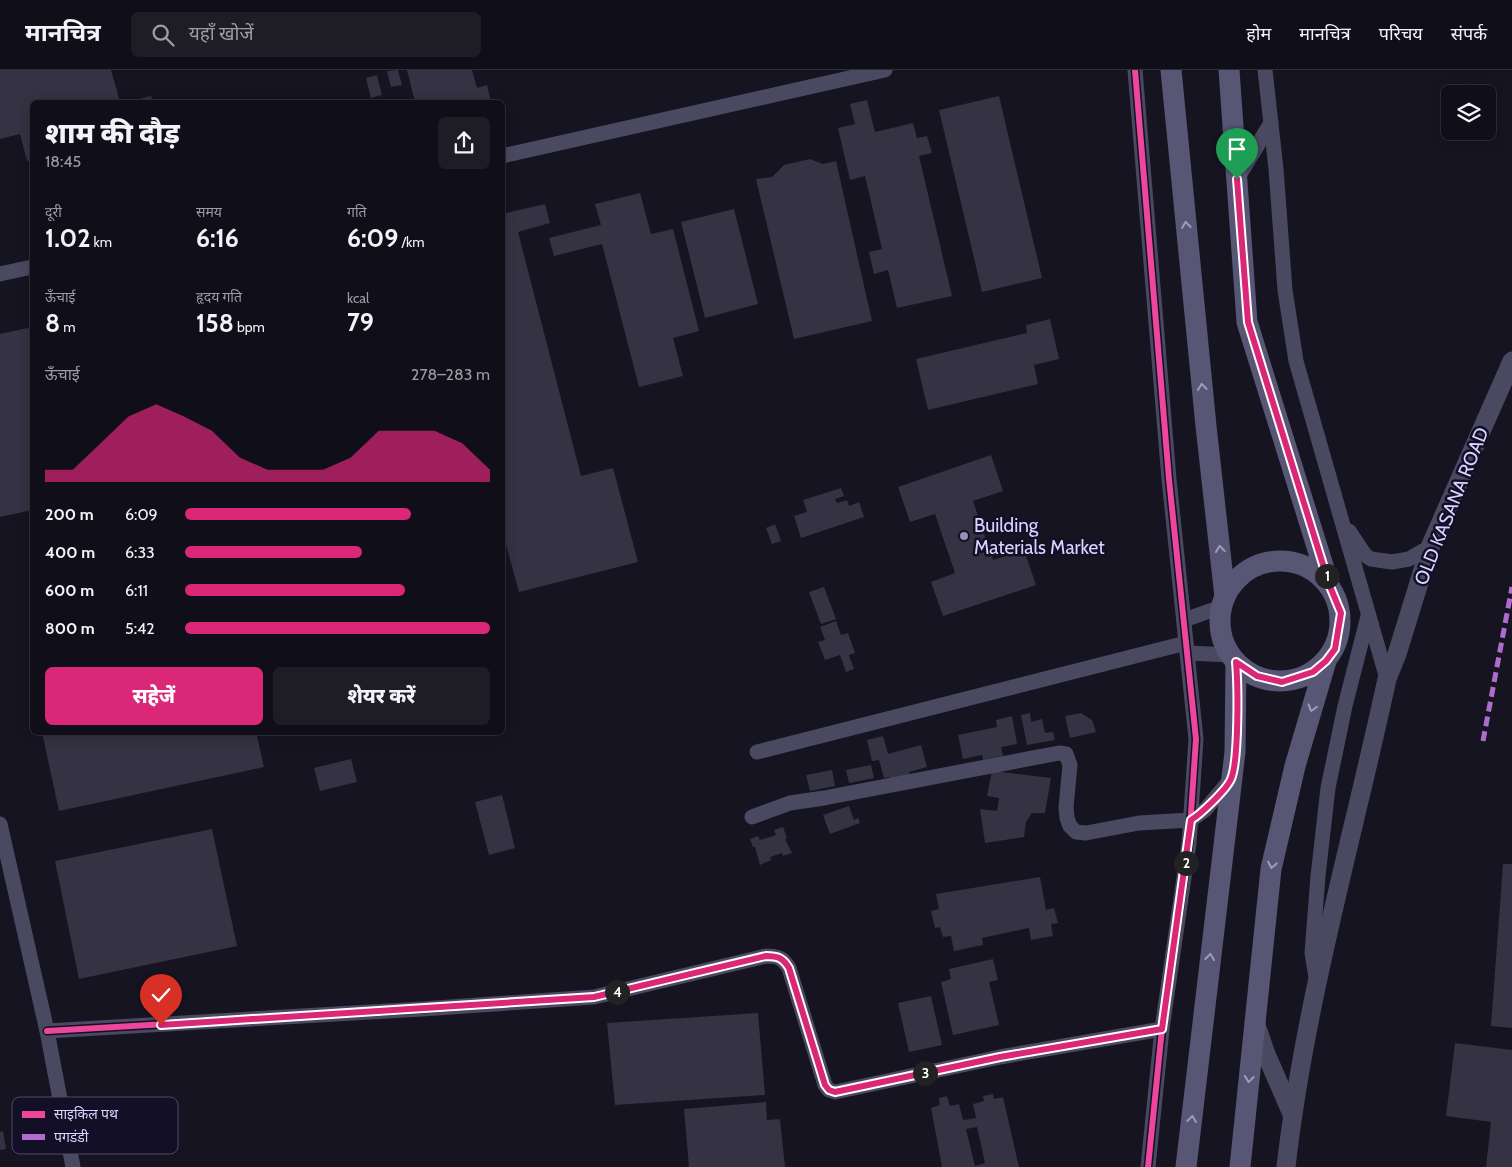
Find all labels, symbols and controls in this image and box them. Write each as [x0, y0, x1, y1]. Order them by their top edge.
search box [131, 12, 481, 57]
text: मानचित्र [25, 18, 101, 47]
icon: search [149, 21, 177, 49]
text: यहाँ खोजें [189, 22, 254, 45]
text: होम [1246, 23, 1271, 45]
text: मानचित्र [1299, 23, 1351, 45]
text: परिचय [1379, 23, 1423, 45]
text: संपर्क [1451, 23, 1487, 45]
map controls [1441, 85, 1496, 140]
button: layers [1441, 85, 1496, 140]
text: शाम की दौड़ [45, 116, 180, 150]
button: share [438, 117, 490, 169]
pin [1216, 128, 1258, 179]
icon: arrive [1223, 135, 1251, 163]
text: 18:45 [45, 152, 81, 171]
text: दूरी [45, 203, 62, 221]
text: समय [196, 203, 222, 221]
text: गति [347, 203, 367, 221]
one-way arrow [1181, 221, 1192, 229]
text: 1.02 [45, 223, 90, 253]
text: 6:16 [196, 223, 239, 253]
text: 6:09 [347, 223, 398, 253]
text: km [90, 233, 112, 251]
text: /km [398, 233, 425, 251]
text: ऊँचाई [45, 288, 75, 306]
text: हृदय गति [196, 288, 242, 306]
text: kcal [347, 289, 369, 307]
text: 79 [347, 307, 374, 337]
text: 8 [45, 308, 60, 338]
text: 158 [196, 308, 234, 338]
text: m [60, 318, 76, 336]
text: bpm [234, 318, 265, 336]
text: ऊँचाई [45, 365, 80, 384]
text: 278–283 m [411, 365, 490, 384]
one-way arrow [1197, 383, 1208, 391]
street label: OLD KASANA ROAD [1409, 424, 1494, 588]
text: 200 m [45, 505, 94, 524]
text: 6:09 [125, 505, 158, 524]
place label: Building Materials Market [974, 514, 1105, 559]
marker: Building Materials Market [958, 530, 970, 542]
text: 400 m [45, 543, 95, 562]
text: 6:33 [125, 543, 155, 562]
one-way arrow [1215, 544, 1226, 552]
pin: 1 [1314, 564, 1340, 588]
text: 1 [1325, 567, 1330, 585]
text: 600 m [45, 581, 94, 600]
text: 6:11 [125, 581, 148, 600]
text: 800 m [45, 619, 95, 638]
text: 5:42 [125, 619, 155, 638]
button: सहेजें [45, 667, 263, 725]
button: शेयर करें [273, 667, 490, 725]
one-way arrow [1308, 703, 1318, 711]
pin: 2 [1174, 850, 1198, 876]
text: 2 [1183, 854, 1190, 872]
one-way arrow [1267, 861, 1278, 869]
one-way arrow [1204, 953, 1215, 961]
pin [140, 974, 182, 1025]
pin: 4 [604, 980, 630, 1004]
icon: check [147, 981, 175, 1009]
text: 4 [613, 983, 622, 1001]
pin: 3 [912, 1060, 938, 1086]
text: 3 [922, 1064, 929, 1082]
one-way arrow [1244, 1075, 1255, 1083]
legend [12, 1097, 178, 1154]
text: साइकिल पथ [54, 1105, 119, 1123]
one-way arrow [1186, 1114, 1197, 1122]
text: पगडंडी [54, 1128, 89, 1146]

